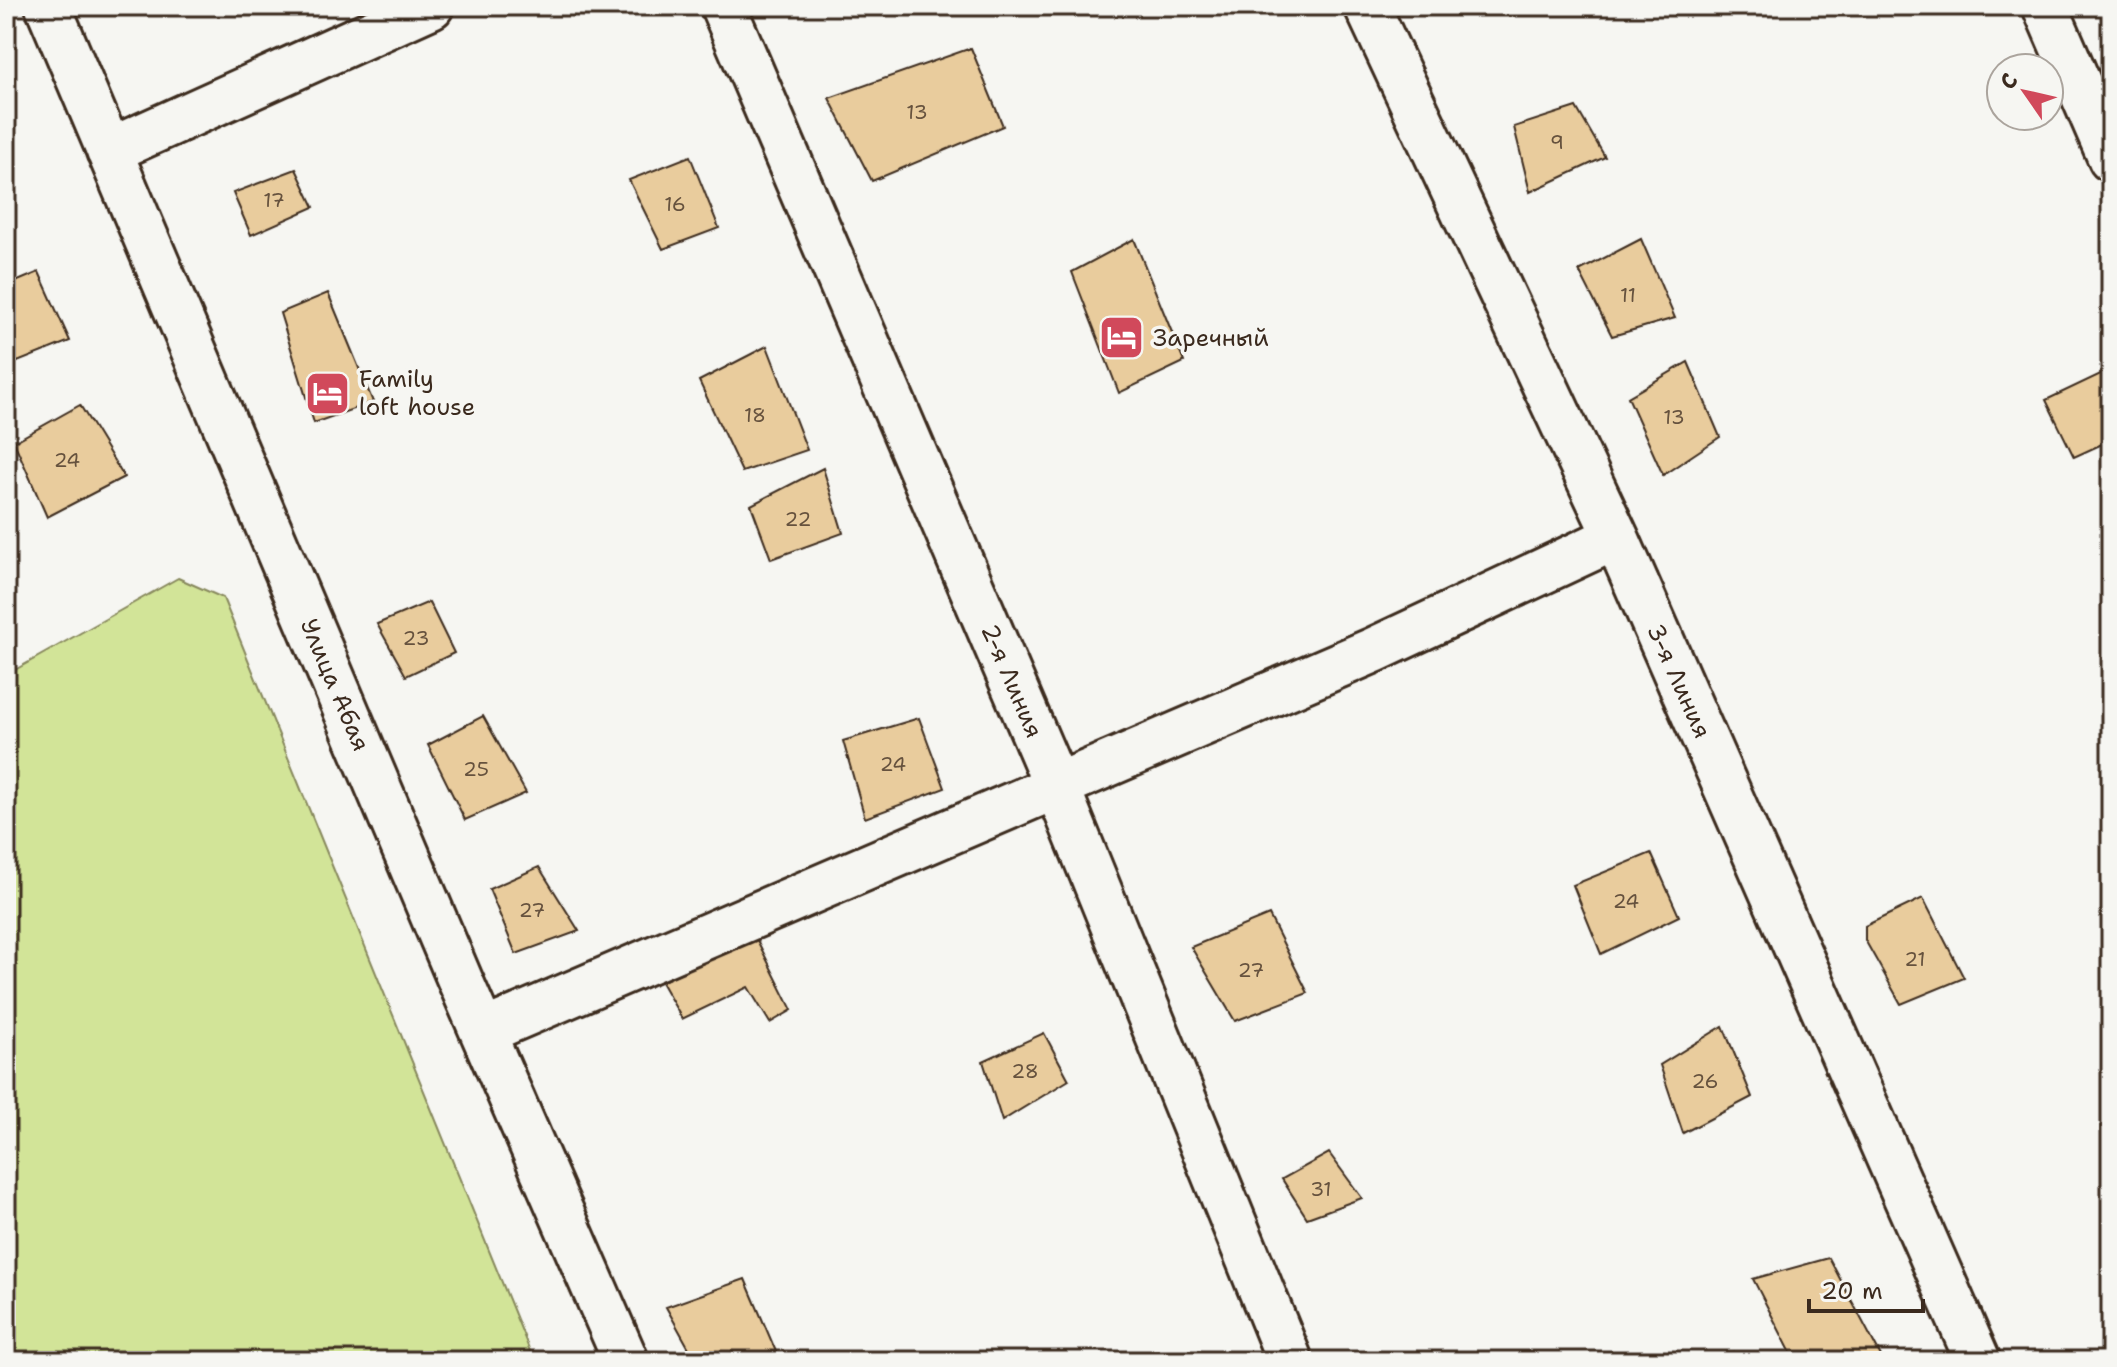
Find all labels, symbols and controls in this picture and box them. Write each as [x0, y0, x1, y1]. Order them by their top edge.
north arrow [1985, 52, 2065, 132]
text: С [1993, 67, 2025, 95]
house number: 13 [906, 99, 928, 125]
house number: 9 [1550, 129, 1564, 155]
house number: 17 [263, 187, 285, 213]
house number: 16 [664, 191, 686, 217]
house number: 11 [1620, 282, 1636, 308]
hotel icon: Заречный [1098, 314, 1146, 362]
place label: Заречный [1153, 322, 1269, 354]
place label: Family loft house [359, 363, 475, 423]
hotel icon: Family loft house [304, 369, 352, 417]
house number: 18 [744, 402, 766, 428]
house number: 13 [1663, 404, 1685, 430]
house number: 24 [54, 447, 80, 473]
house number: 22 [785, 506, 812, 532]
street label: Улица Абая [293, 614, 377, 756]
street label: 2-я Линия [974, 619, 1050, 743]
street label: 3-я Линия [1640, 619, 1718, 743]
house number: 23 [403, 625, 429, 651]
house number: 24 [880, 751, 906, 777]
house number: 25 [463, 756, 489, 782]
house number: 24 [1613, 888, 1639, 914]
house number: 27 [519, 897, 545, 923]
house number: 21 [1904, 946, 1926, 972]
house number: 27 [1238, 957, 1264, 983]
house number: 28 [1011, 1058, 1039, 1084]
house number: 26 [1691, 1068, 1719, 1094]
house number: 31 [1310, 1176, 1332, 1202]
scale bar [1809, 1263, 1923, 1313]
text: 20 m [1821, 1275, 1883, 1307]

